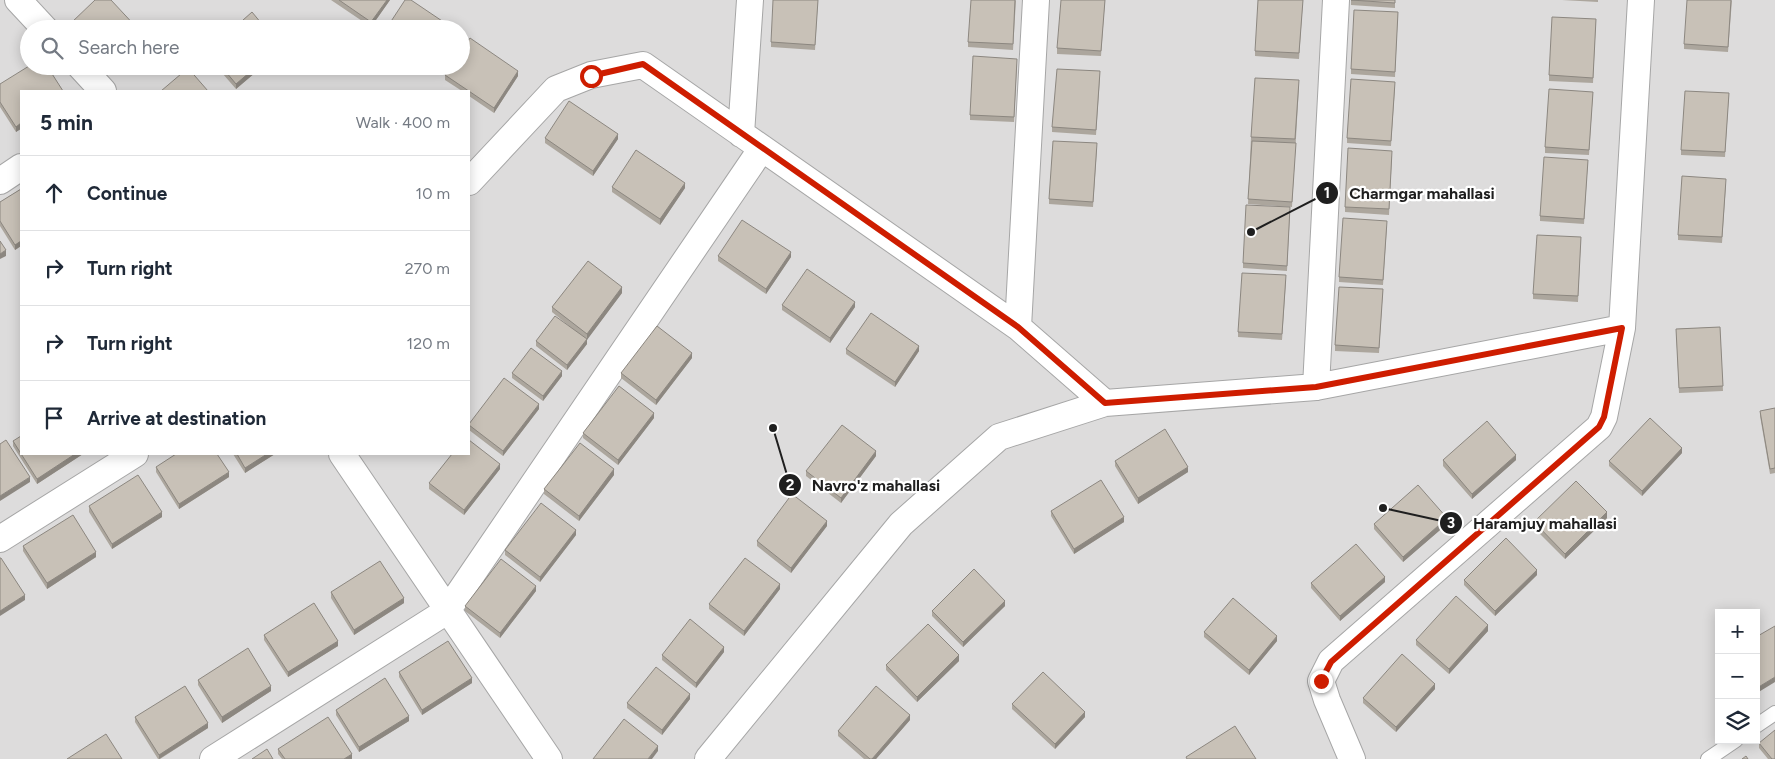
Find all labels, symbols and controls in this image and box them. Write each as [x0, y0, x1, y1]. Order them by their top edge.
search box [20, 20, 470, 75]
icon: search [38, 34, 66, 62]
text: Search here [78, 36, 180, 59]
route start [580, 65, 603, 88]
text: 5 min [40, 110, 93, 135]
text: Walk · 400 m [356, 113, 450, 132]
callout: Charmgar mahallasi [1314, 177, 1505, 208]
icon: ahead [40, 179, 68, 207]
text: Continue [87, 182, 167, 205]
text: 10 m [416, 184, 450, 203]
text: 1 [1324, 184, 1330, 202]
text: Charmgar mahallasi [1349, 184, 1495, 203]
icon: right [40, 254, 68, 282]
text: Turn right [87, 257, 173, 280]
text: 270 m [405, 259, 450, 278]
icon: right [40, 329, 68, 357]
text: Turn right [87, 332, 173, 355]
text: 120 m [407, 334, 450, 353]
icon: arrive [40, 404, 68, 432]
text: Arrive at destination [87, 407, 266, 430]
callout: Navro'z mahallasi [777, 470, 951, 501]
text: 2 [786, 476, 795, 494]
text: Navro'z mahallasi [812, 476, 940, 495]
callout: Haramjuy mahallasi [1438, 508, 1627, 539]
text: 3 [1447, 514, 1455, 532]
text: Haramjuy mahallasi [1473, 514, 1617, 533]
map controls [1715, 609, 1760, 744]
button: + [1715, 609, 1760, 654]
button: − [1715, 654, 1760, 699]
route end [1310, 670, 1333, 693]
button: layers [1715, 699, 1760, 744]

